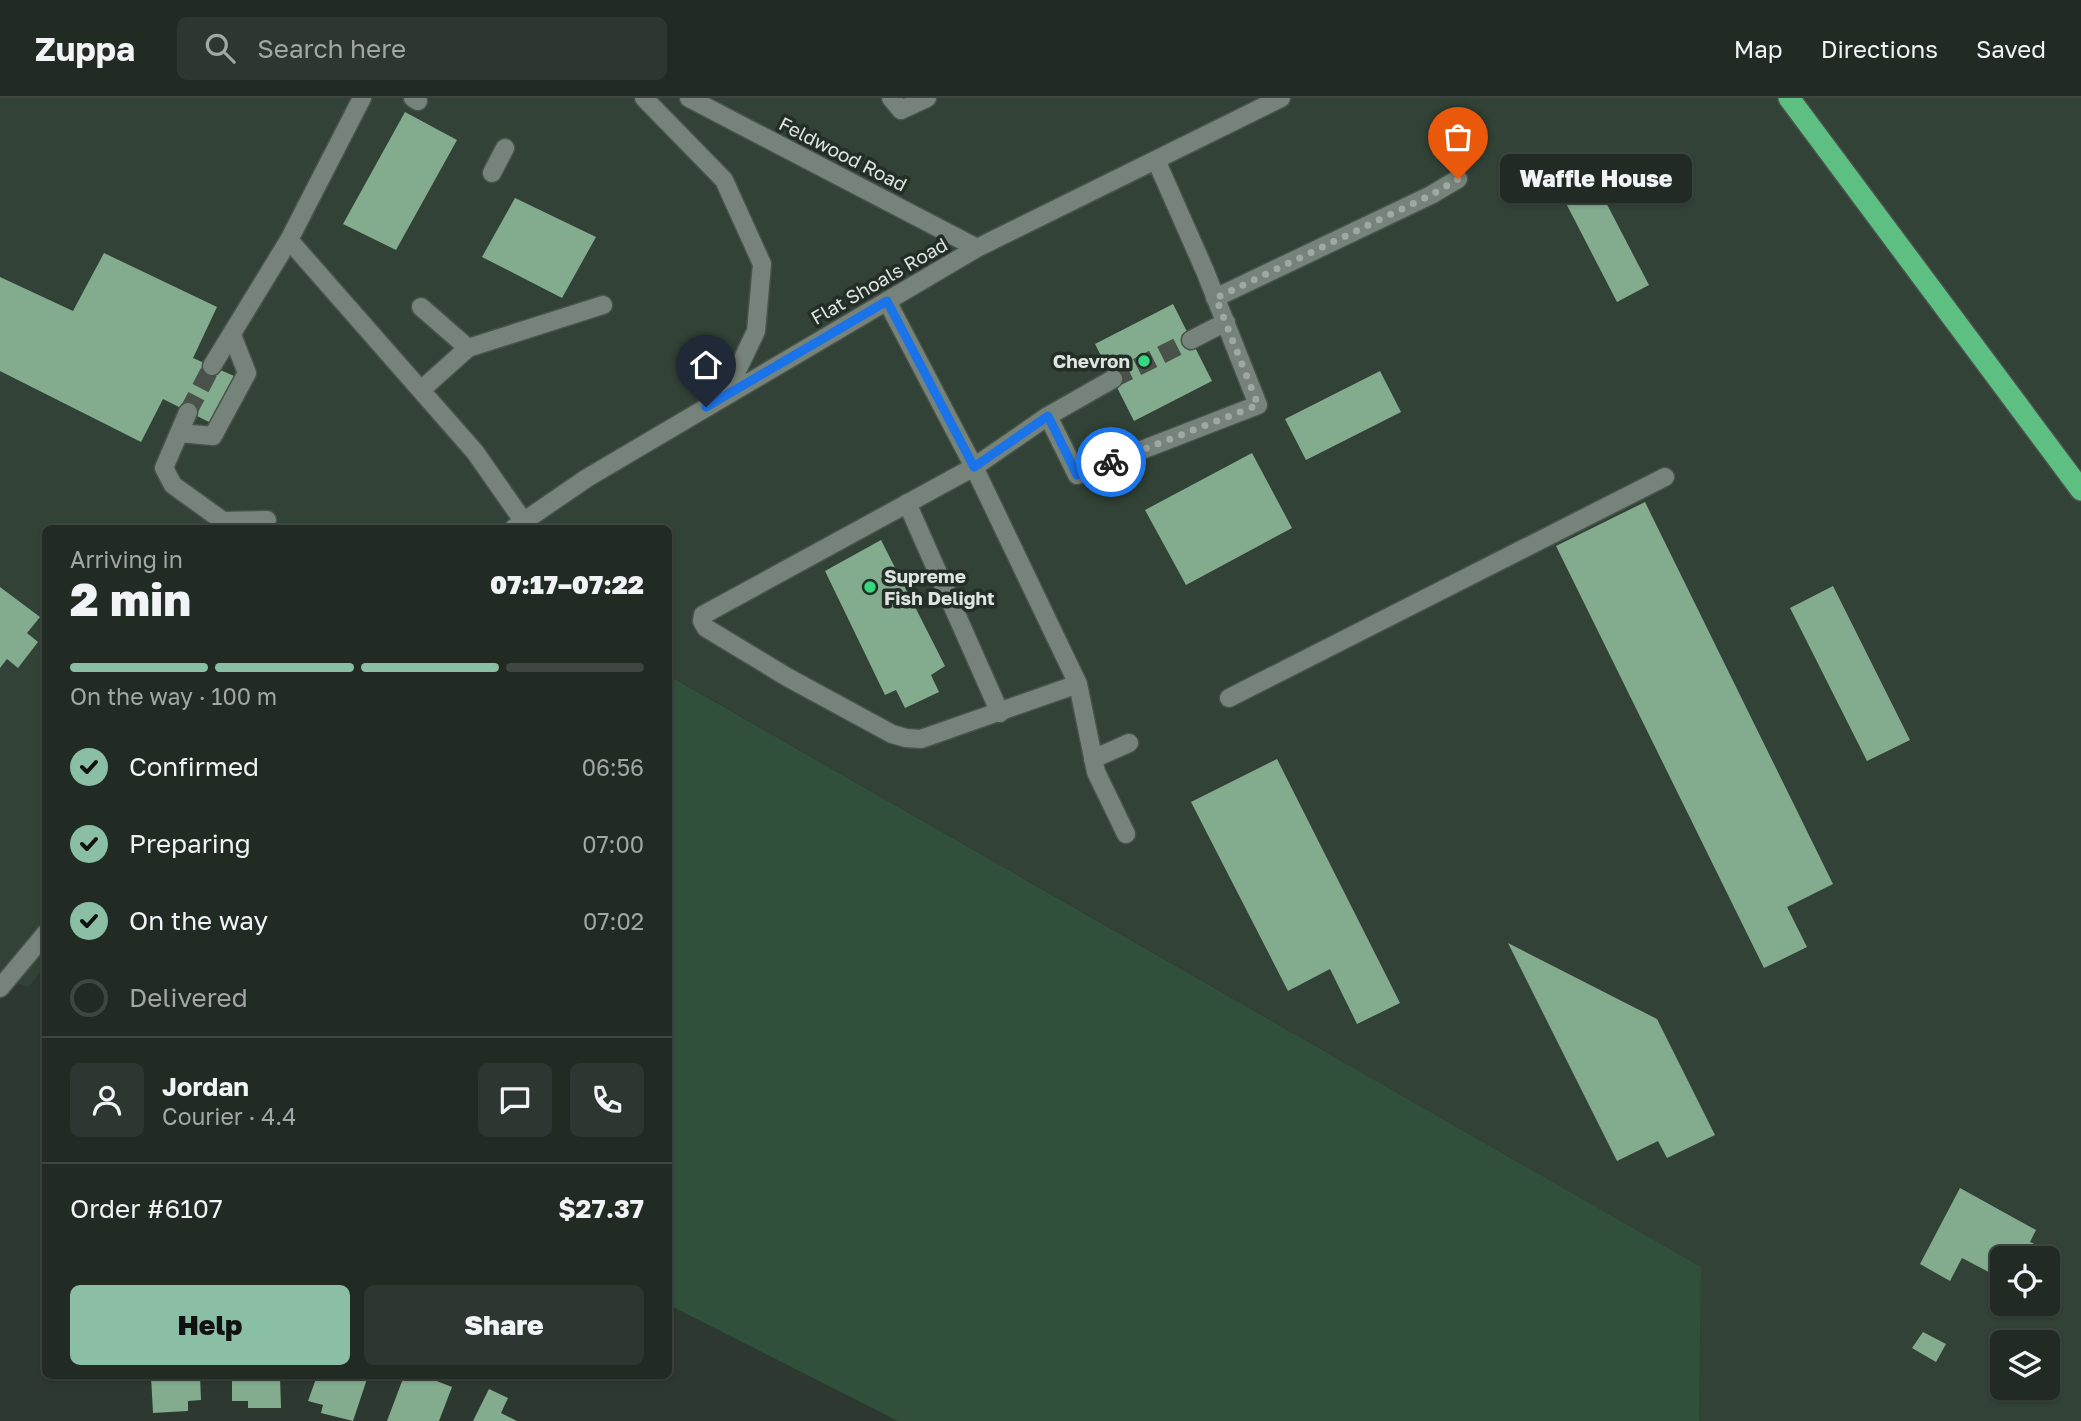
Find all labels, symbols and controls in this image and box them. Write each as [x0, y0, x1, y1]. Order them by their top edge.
search box [177, 17, 667, 80]
text: Zuppa [35, 29, 135, 68]
icon: search [201, 29, 239, 67]
text: Search here [257, 33, 406, 64]
text: Map [1734, 34, 1783, 63]
text: Directions [1821, 34, 1938, 63]
text: Saved [1976, 34, 2046, 63]
pin [1428, 107, 1488, 179]
street label: Feldwood Road [775, 111, 911, 196]
icon: bag [1439, 118, 1477, 156]
callout: Waffle House [1500, 154, 1692, 204]
text: Waffle House [1519, 164, 1673, 192]
street label: Flat Shoals Road [806, 232, 951, 329]
pin [676, 335, 736, 407]
icon: home [687, 346, 725, 384]
place label: Chevron [1053, 349, 1130, 372]
marker: Chevron [1136, 353, 1152, 369]
courier [1076, 427, 1146, 497]
icon: bike [1092, 443, 1130, 481]
text: Arriving in [70, 545, 183, 573]
place label: Supreme Fish Delight [884, 564, 995, 609]
text: 07:17–07:22 [490, 569, 644, 600]
text: 2 min [70, 571, 191, 626]
marker: Supreme Fish Delight [862, 579, 878, 595]
text: On the way · 100 m [70, 682, 277, 710]
icon: check [70, 748, 108, 786]
text: Confirmed [129, 751, 259, 782]
text: 06:56 [582, 753, 644, 781]
icon: check [70, 825, 108, 863]
text: Preparing [129, 828, 251, 859]
text: 07:00 [582, 830, 644, 858]
icon: check [70, 902, 108, 940]
text: On the way [129, 905, 268, 936]
text: 07:02 [583, 907, 644, 935]
text: Delivered [129, 982, 248, 1013]
button: person [70, 1063, 144, 1137]
button: chat [478, 1063, 552, 1137]
button: phone [570, 1063, 644, 1137]
text: Jordan [162, 1071, 249, 1102]
text: Courier · 4.4 [162, 1102, 296, 1130]
text: Order #6107 [70, 1193, 223, 1224]
text: $27.37 [558, 1193, 644, 1224]
map controls [1990, 1246, 2060, 1400]
button: locate [1990, 1246, 2060, 1316]
button: Help [70, 1285, 350, 1365]
button: Share [364, 1285, 644, 1365]
button: layers [1990, 1330, 2060, 1400]

